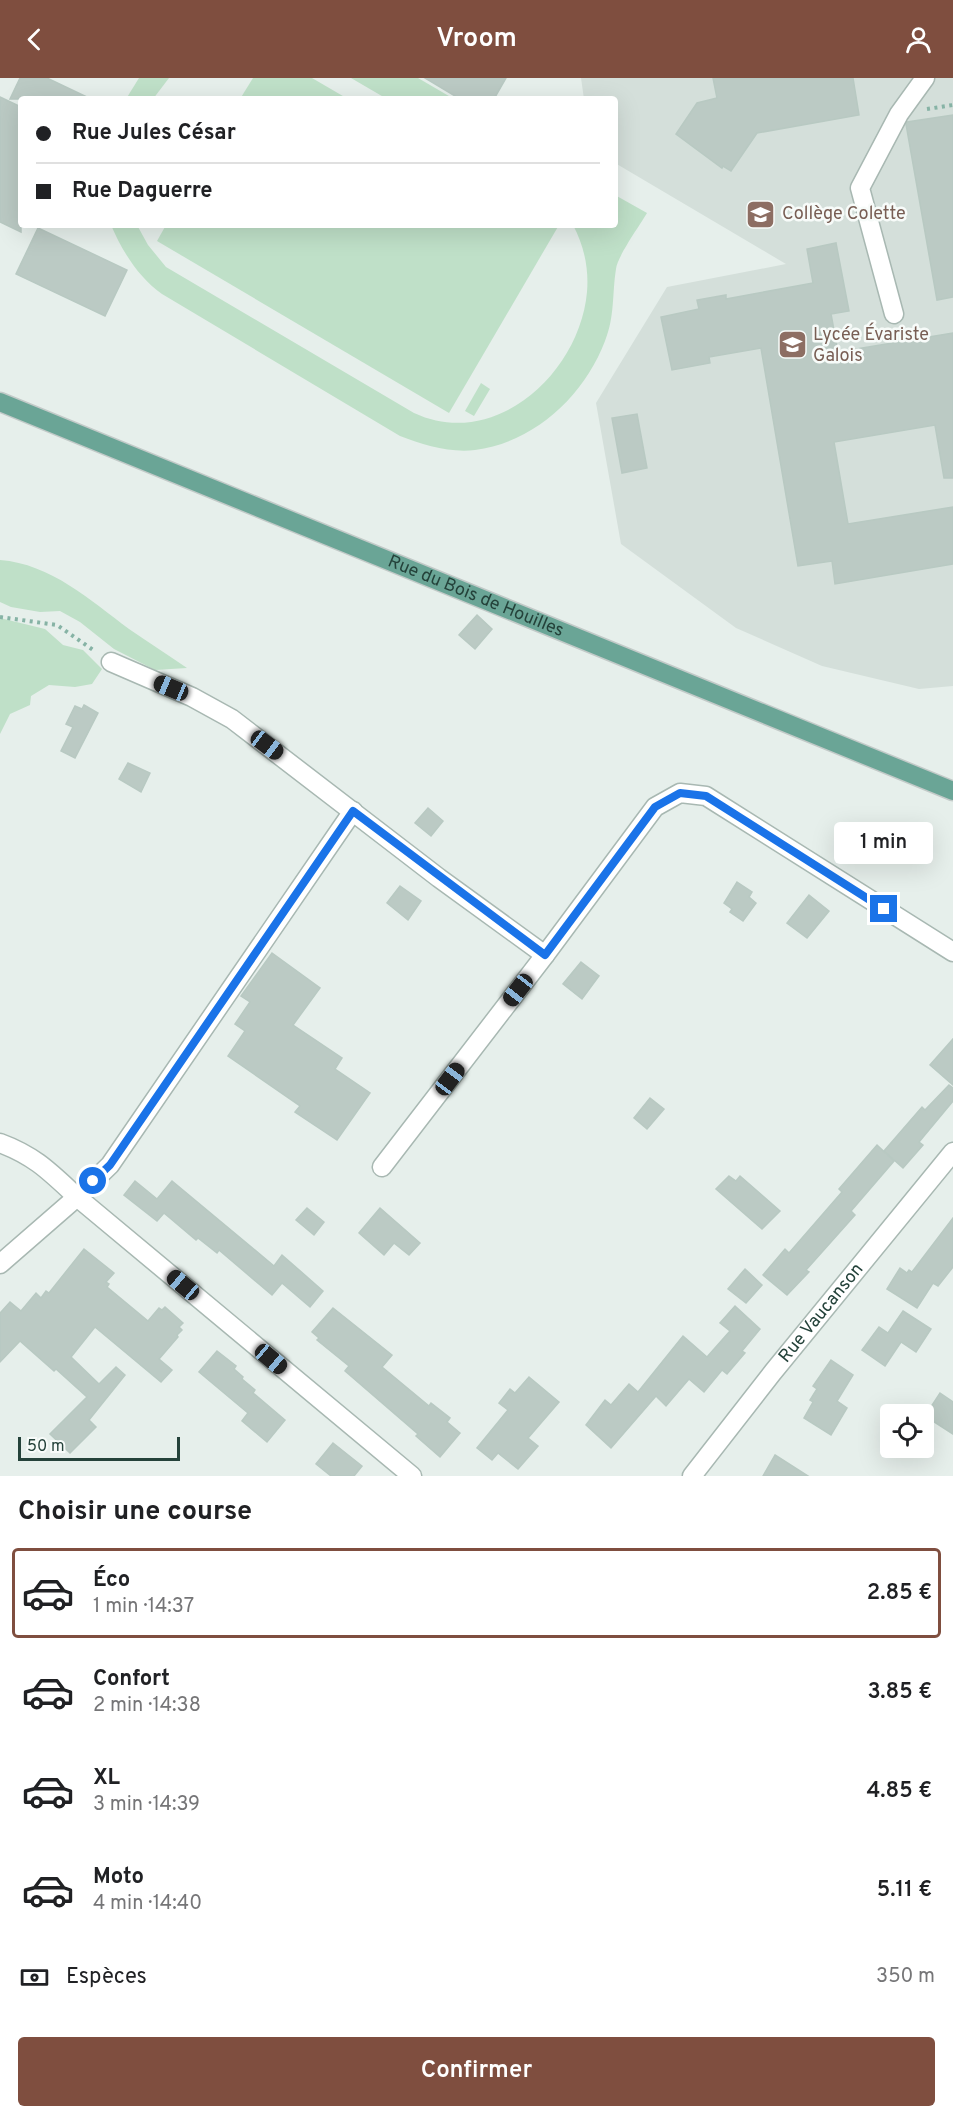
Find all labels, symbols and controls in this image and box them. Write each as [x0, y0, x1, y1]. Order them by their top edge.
text: Vroom [436, 22, 517, 56]
icon: back [18, 23, 51, 56]
icon: person [902, 23, 935, 56]
text: Rue Jules César [72, 120, 236, 147]
text: Rue Daguerre [72, 178, 213, 205]
school or university icon: Collège Colette [745, 198, 777, 230]
place label: Collège Colette [782, 203, 906, 226]
place label: Lycée Évariste Galois [813, 322, 929, 368]
school or university icon: Lycée Évariste Galois [776, 329, 808, 361]
street label: Rue du Bois de Houilles [384, 550, 567, 642]
car [151, 673, 191, 703]
car [247, 727, 287, 763]
callout: 1 min [834, 822, 934, 864]
text: 1 min [860, 830, 907, 856]
route end [870, 895, 897, 922]
car [500, 970, 536, 1010]
car [432, 1059, 468, 1099]
route start [79, 1167, 106, 1194]
street label: Rue Vaucanson [774, 1259, 869, 1368]
car [163, 1267, 203, 1303]
car [251, 1341, 291, 1377]
map controls [880, 1404, 934, 1458]
button: locate [880, 1404, 934, 1458]
scale bar [18, 1434, 180, 1462]
text: 50 m [27, 1437, 65, 1457]
text: Choisir une course [18, 1495, 252, 1529]
icon: car [21, 1566, 75, 1620]
text: Éco [93, 1567, 130, 1594]
text: 2.85 € [867, 1580, 932, 1607]
text: 1 min · 14:37 [93, 1594, 194, 1620]
icon: car [21, 1665, 75, 1719]
text: Confort [93, 1666, 170, 1693]
text: 3.85 € [867, 1679, 932, 1706]
text: 2 min · 14:38 [93, 1693, 201, 1719]
icon: car [21, 1764, 75, 1818]
text: XL [93, 1765, 120, 1792]
text: 4.85 € [866, 1778, 932, 1805]
text: 3 min · 14:39 [93, 1792, 200, 1818]
icon: car [21, 1863, 75, 1917]
text: Moto [93, 1864, 144, 1891]
text: 5.11 € [877, 1877, 932, 1904]
text: 4 min · 14:40 [93, 1891, 202, 1917]
icon: cash [18, 1961, 51, 1994]
text: Espèces [66, 1964, 147, 1991]
text: 350 m [876, 1964, 935, 1990]
button: Confirmer [18, 2037, 935, 2106]

